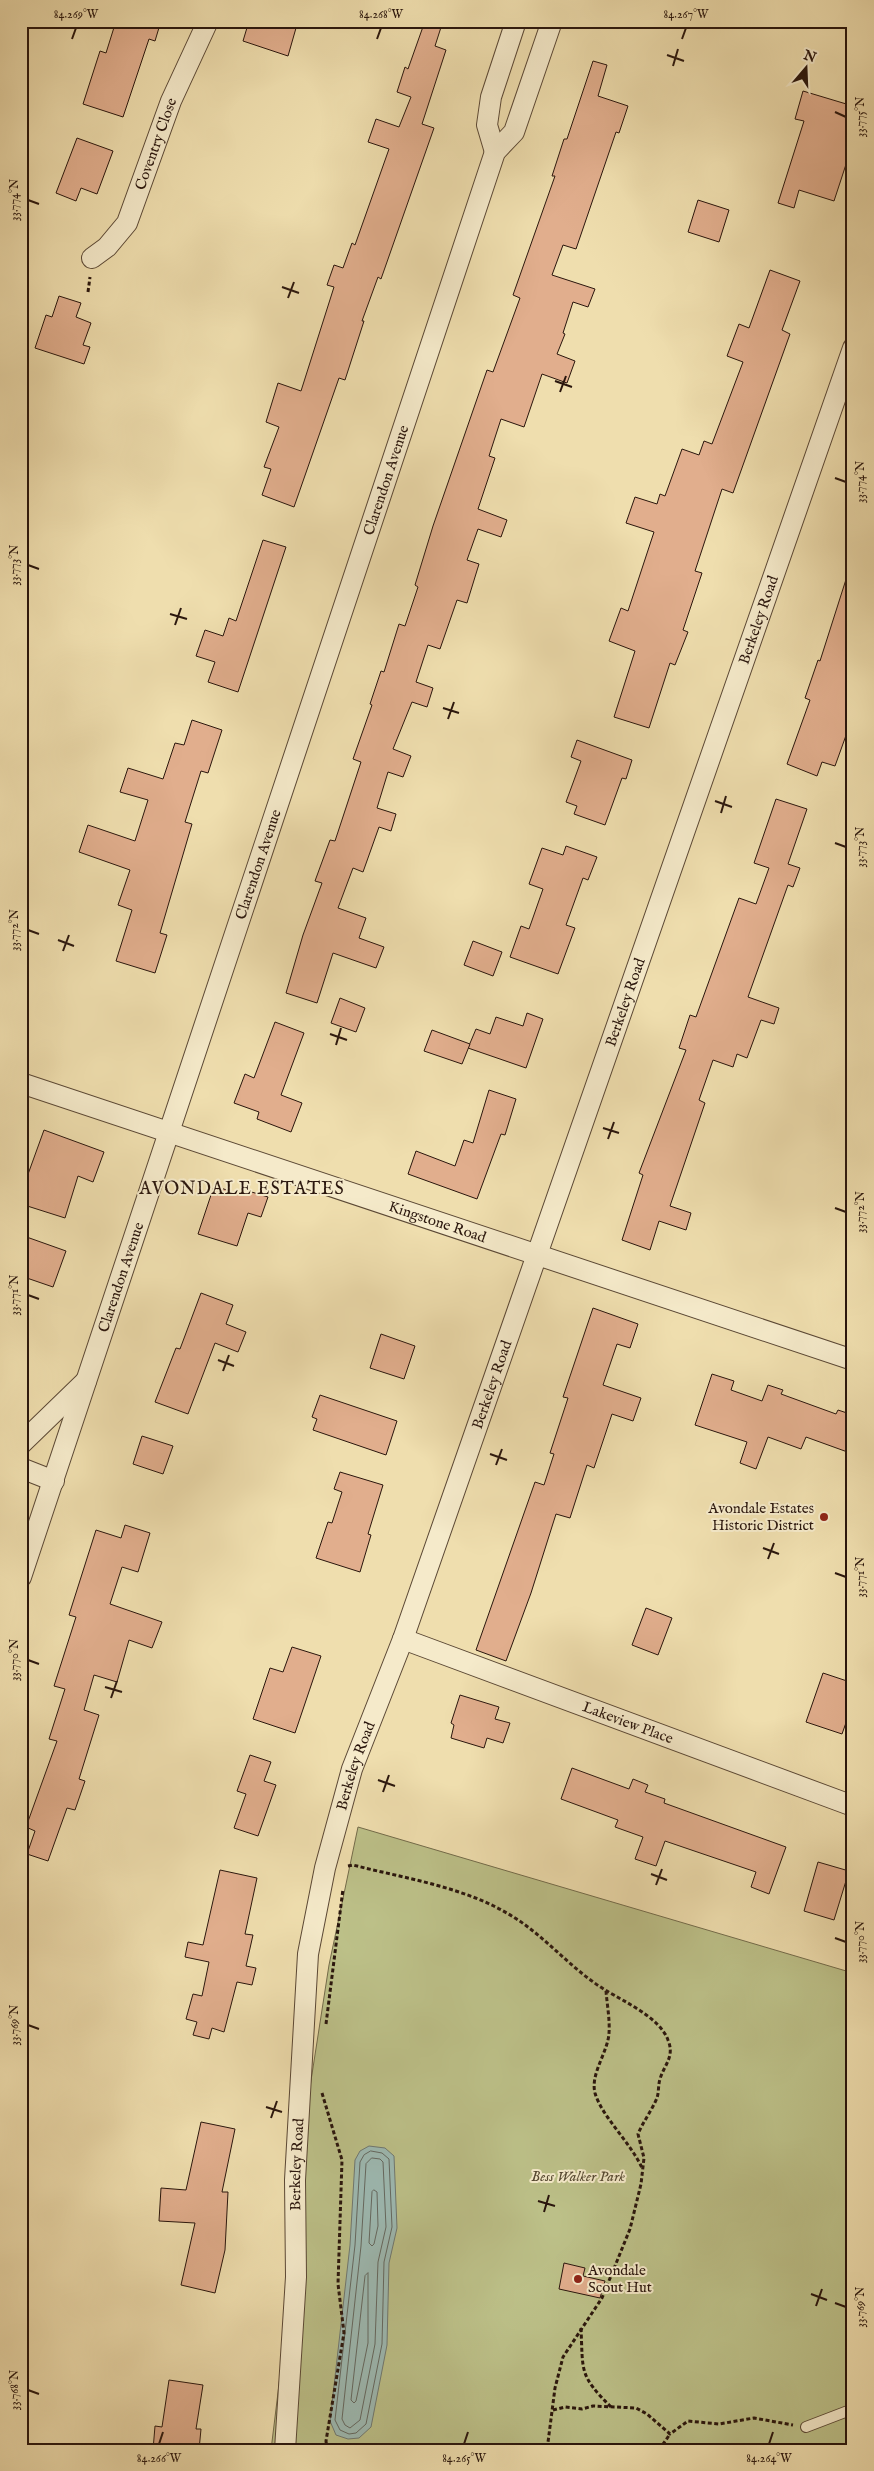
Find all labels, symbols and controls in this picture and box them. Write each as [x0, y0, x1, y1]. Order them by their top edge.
text: 84.269°W [54, 7, 99, 22]
text: 84.268°W [359, 7, 404, 22]
text: 84.267°W [664, 7, 709, 22]
north arrow [782, 42, 832, 92]
text: N [800, 46, 819, 67]
street label: Coventry Close [131, 95, 181, 193]
text: 33.775°N [853, 96, 868, 137]
text: 33.774°N [7, 178, 22, 221]
street label: Clarendon Avenue [359, 423, 414, 538]
text: 33.774°N [853, 460, 868, 503]
text: 33.773°N [7, 544, 22, 585]
street label: Berkeley Road [735, 572, 783, 667]
street label: Clarendon Avenue [231, 807, 286, 922]
text: 33.773°N [853, 826, 868, 867]
text: 33.772°N [7, 908, 22, 951]
street label: Berkeley Road [601, 955, 650, 1049]
district label: AVONDALE ESTATES [138, 1178, 345, 1201]
text: 33.772°N [853, 1190, 868, 1233]
street label: Kingstone Road [386, 1197, 489, 1248]
street label: Clarendon Avenue [94, 1220, 148, 1335]
text: 33.771°N [7, 1274, 22, 1315]
street label: Berkeley Road [468, 1337, 517, 1432]
place label: Avondale Estates Historic District [707, 1499, 814, 1535]
marker: Avondale Estates Historic District [818, 1511, 830, 1523]
text: 33.771°N [853, 1556, 868, 1597]
text: 33.770°N [7, 1638, 22, 1681]
street label: Lakeview Place [580, 1697, 676, 1748]
street label: Berkeley Road [332, 1718, 380, 1812]
text: 33.770°N [853, 1920, 868, 1963]
text: 33.769°N [7, 2004, 22, 2046]
street label: Berkeley Road [286, 2117, 309, 2211]
park label: Bess Walker Park [531, 2167, 625, 2186]
place label: Avondale Scout Hut [587, 2261, 652, 2297]
marker: Avondale Scout Hut [572, 2273, 584, 2285]
text: 33.769°N [853, 2286, 868, 2328]
text: 33.768°N [7, 2369, 22, 2410]
text: 84.266°W [137, 2451, 182, 2466]
text: 84.265°W [442, 2451, 486, 2466]
text: 84.264°W [746, 2451, 792, 2466]

